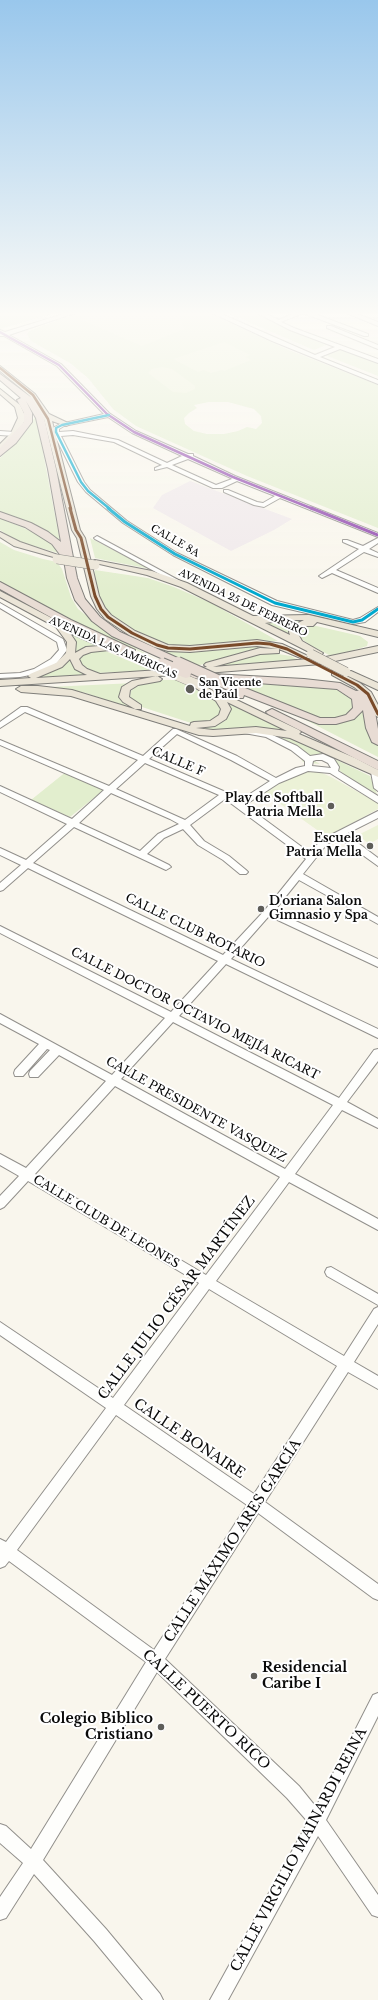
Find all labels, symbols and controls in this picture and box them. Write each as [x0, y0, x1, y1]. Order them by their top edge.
street label: CALLE 8A [149, 522, 201, 560]
street label: AVENIDA 25 DE FEBRERO [177, 567, 309, 639]
street label: AVENIDA LAS AMÉRICAS [47, 614, 179, 682]
place label: San Vicente de Paúl [199, 677, 261, 700]
marker: San Vicente de Paúl [184, 683, 196, 695]
street label: CALLE F [149, 744, 207, 780]
place label: Play de Softball Patria Mella [225, 792, 323, 820]
marker: Play de Softball Patria Mella [326, 801, 336, 811]
place label: Escuela Patria Mella [286, 832, 362, 860]
marker: Escuela Patria Mella [365, 841, 375, 851]
street label: CALLE CLUB ROTARIO [123, 891, 267, 971]
place label: D'oriana Salon Gimnasio y Spa [269, 895, 368, 923]
marker: D'oriana Salon Gimnasio y Spa [256, 904, 266, 914]
street label: CALLE DOCTOR OCTAVIO MEJÍA RICART [68, 945, 322, 1083]
street label: CALLE PRESIDENTE VASQUEZ [103, 1054, 289, 1166]
street label: CALLE CLUB DE LEONES [30, 1173, 182, 1271]
street label: CALLE JULIO CÉSAR MARTÍNEZ [95, 1193, 259, 1403]
street label: CALLE BONAIRE [130, 1396, 248, 1482]
street label: CALLE MÁXIMO ARES GARCÍA [161, 1436, 305, 1646]
street label: CALLE PUERTO RICO [139, 1646, 273, 1774]
place label: Residencial Caribe I [262, 1660, 347, 1692]
marker: Residencial Caribe I [249, 1671, 259, 1681]
place label: Colegio Biblico Cristiano [40, 1711, 153, 1744]
marker: Colegio Biblico Cristiano [156, 1722, 166, 1732]
street label: CALLE VIRGILIO MAINARDI REINA [227, 1725, 371, 1975]

